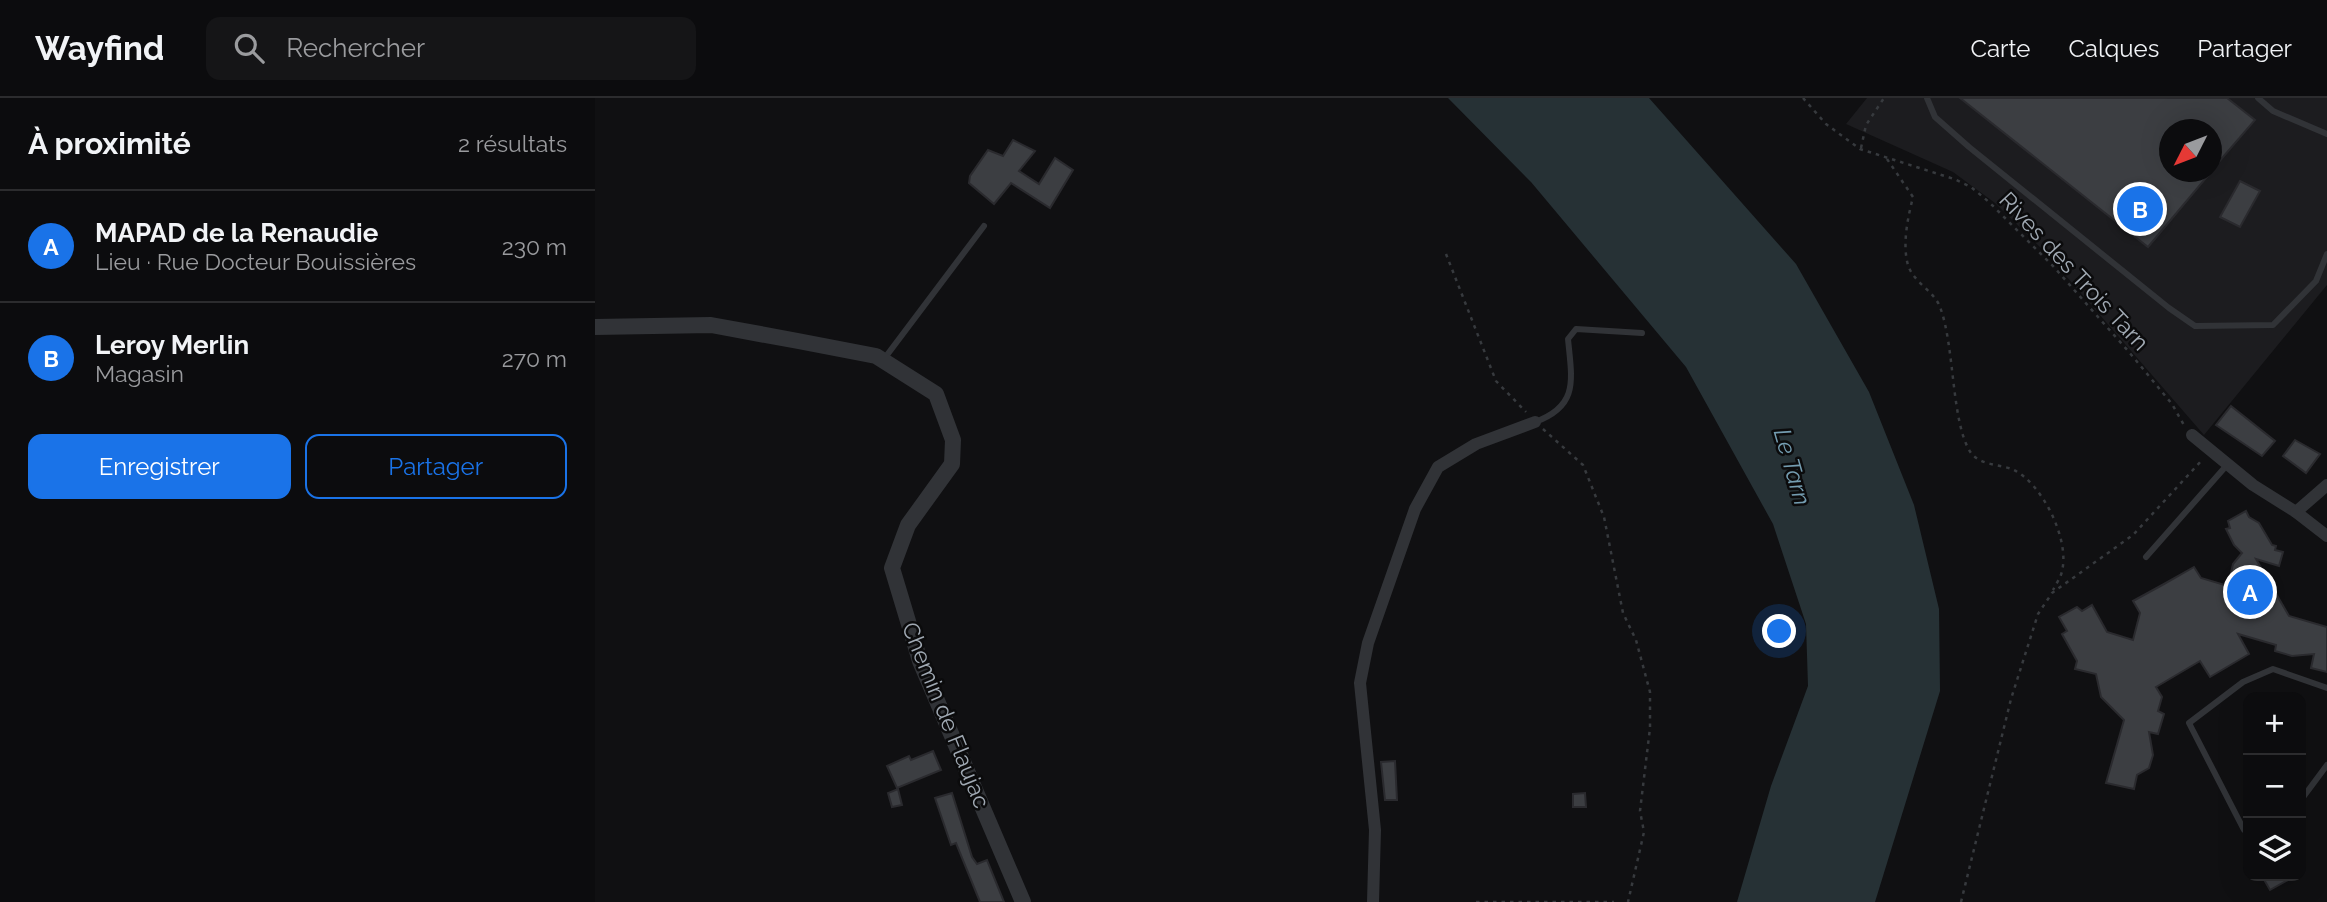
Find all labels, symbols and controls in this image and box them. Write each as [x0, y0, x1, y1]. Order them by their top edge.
search box [206, 17, 696, 80]
text: Wayfind [35, 29, 164, 68]
icon: search [230, 29, 268, 67]
text: Rechercher [286, 33, 425, 63]
text: Carte [1971, 34, 2030, 63]
text: Calques [2068, 34, 2159, 63]
text: Partager [2197, 34, 2292, 63]
north arrow [2159, 119, 2222, 182]
text: À proximité [28, 126, 191, 161]
text: 2 résultats [458, 130, 567, 157]
pin: B [2117, 183, 2163, 235]
street label: Rives des Trois Tarn [1994, 186, 2155, 355]
text: MAPAD de la Renaudie [95, 218, 378, 248]
text: A [43, 233, 59, 260]
text: 230 m [502, 233, 567, 260]
text: Lieu · Rue Docteur Bouissières [95, 248, 416, 275]
text: Leroy Merlin [95, 330, 249, 360]
text: B [43, 345, 59, 372]
text: 270 m [502, 345, 567, 372]
text: Magasin [95, 360, 184, 387]
water label: Le Tarn [1768, 425, 1817, 509]
button: Enregistrer [28, 434, 291, 499]
button: Partager [305, 434, 567, 499]
pin: A [2227, 566, 2273, 618]
your location [1762, 614, 1796, 648]
street label: Chemin de Flaujac [897, 618, 996, 812]
map controls [2243, 692, 2306, 881]
button: + [2243, 692, 2306, 755]
button: − [2243, 755, 2306, 818]
button: layers [2243, 818, 2306, 881]

